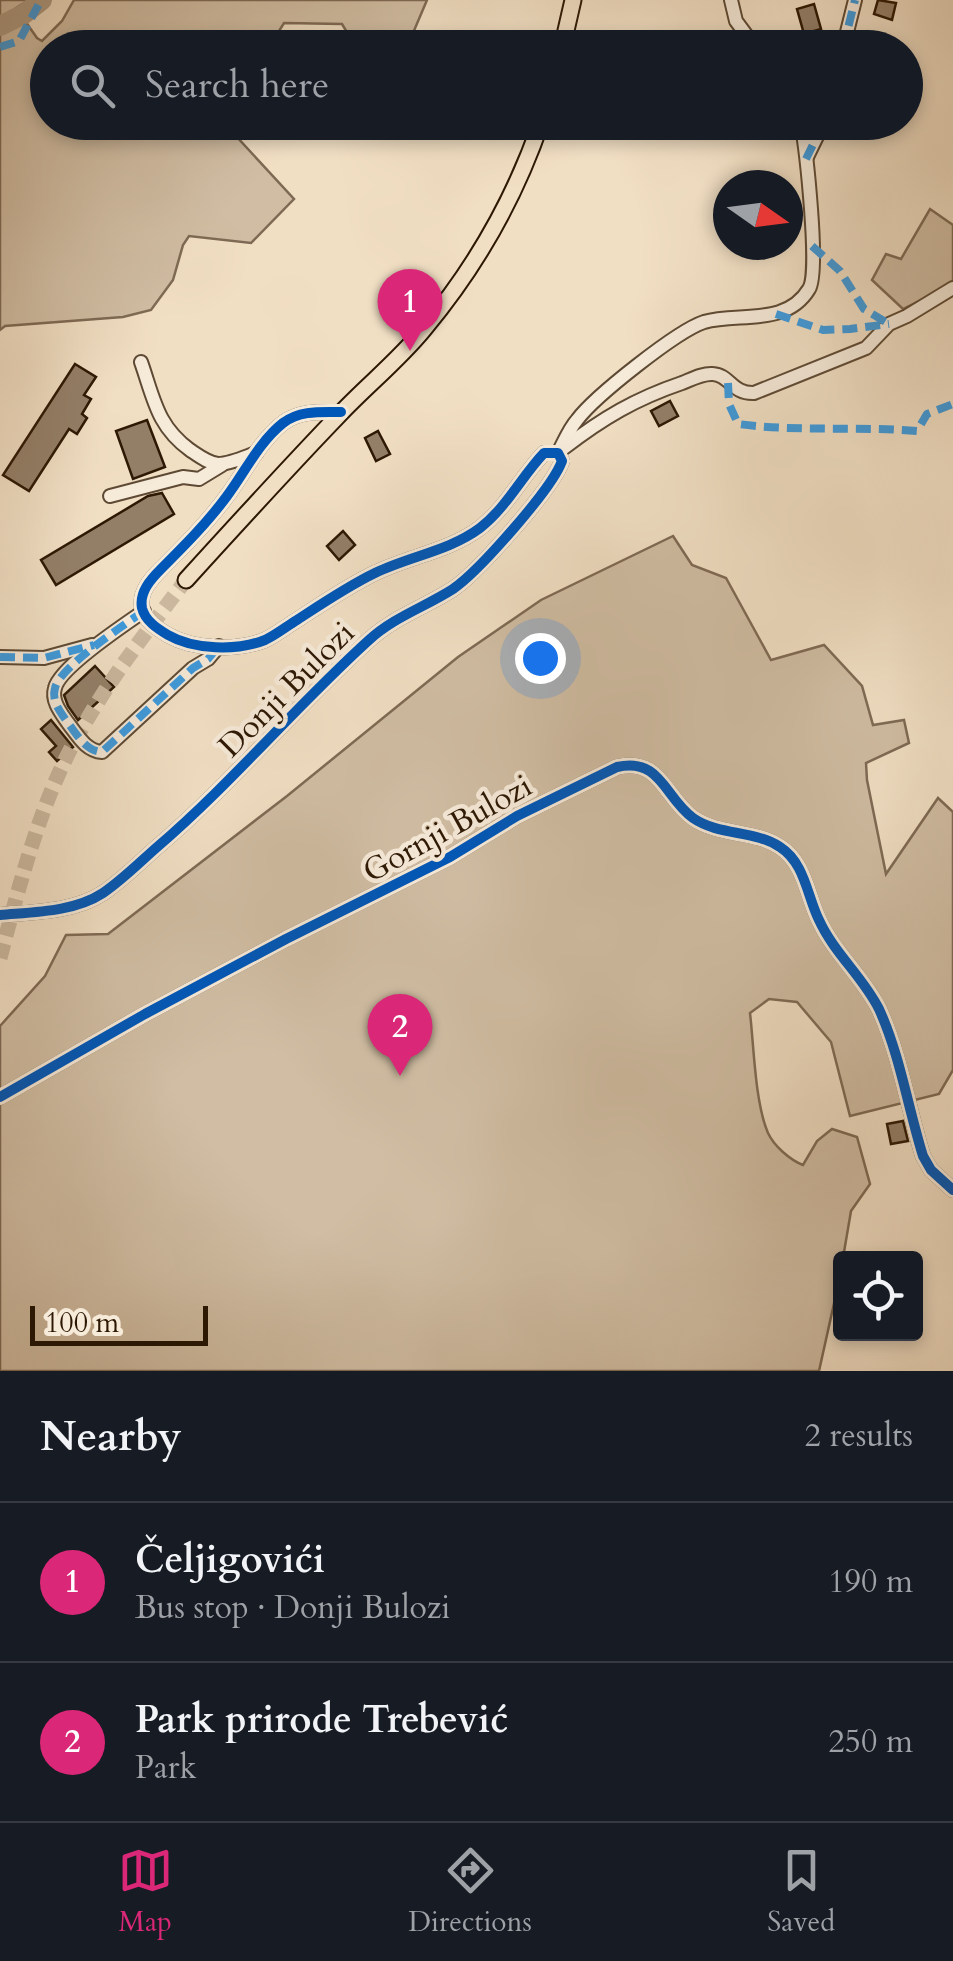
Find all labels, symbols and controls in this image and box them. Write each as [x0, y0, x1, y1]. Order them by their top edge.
search box [30, 30, 923, 140]
icon: search [65, 58, 120, 113]
text: Search here [145, 59, 329, 111]
north arrow [713, 170, 803, 260]
pin: 1 [378, 268, 442, 351]
street label: Donji Bulozi [209, 612, 365, 768]
your location [515, 633, 566, 684]
street label: Gornji Bulozi [355, 764, 540, 893]
pin: 2 [368, 994, 432, 1076]
map controls [833, 1251, 923, 1341]
button: locate [833, 1251, 923, 1341]
scale bar [30, 1301, 208, 1346]
text: 100 m [45, 1304, 119, 1342]
text: Nearby [40, 1408, 182, 1465]
text: 2 results [805, 1414, 913, 1458]
text: Čeljigovići [135, 1534, 325, 1586]
text: 1 [64, 1560, 81, 1604]
text: 190 m [828, 1560, 913, 1604]
text: Bus stop · Donji Bulozi [135, 1586, 450, 1630]
text: Park prirode Trebević [135, 1694, 508, 1746]
text: 2 [64, 1720, 81, 1764]
text: 250 m [828, 1720, 913, 1764]
text: Park [135, 1746, 197, 1790]
tab: Map [118, 1843, 173, 1941]
tab: Directions [408, 1843, 532, 1941]
tab: Saved [767, 1843, 835, 1941]

